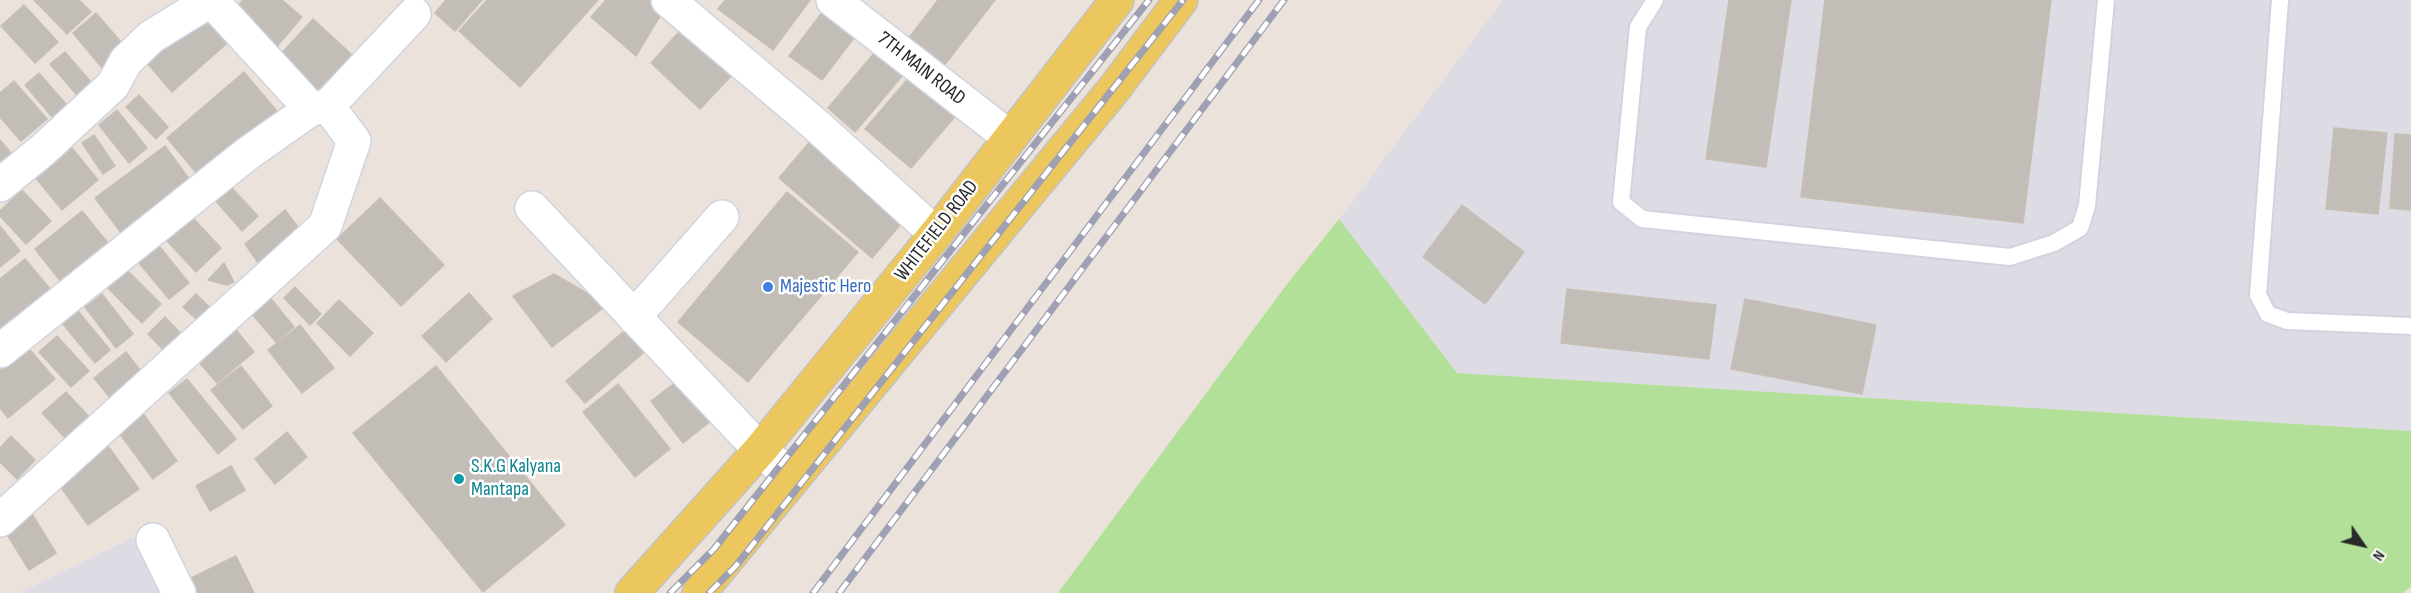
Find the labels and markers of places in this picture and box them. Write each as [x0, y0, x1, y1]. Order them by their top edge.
place label: Majestic Hero [780, 275, 871, 299]
marker: Majestic Hero [761, 280, 775, 294]
place label: S.K.G Kalyana Mantapa [471, 455, 561, 502]
marker: S.K.G Kalyana Mantapa [452, 472, 466, 486]

